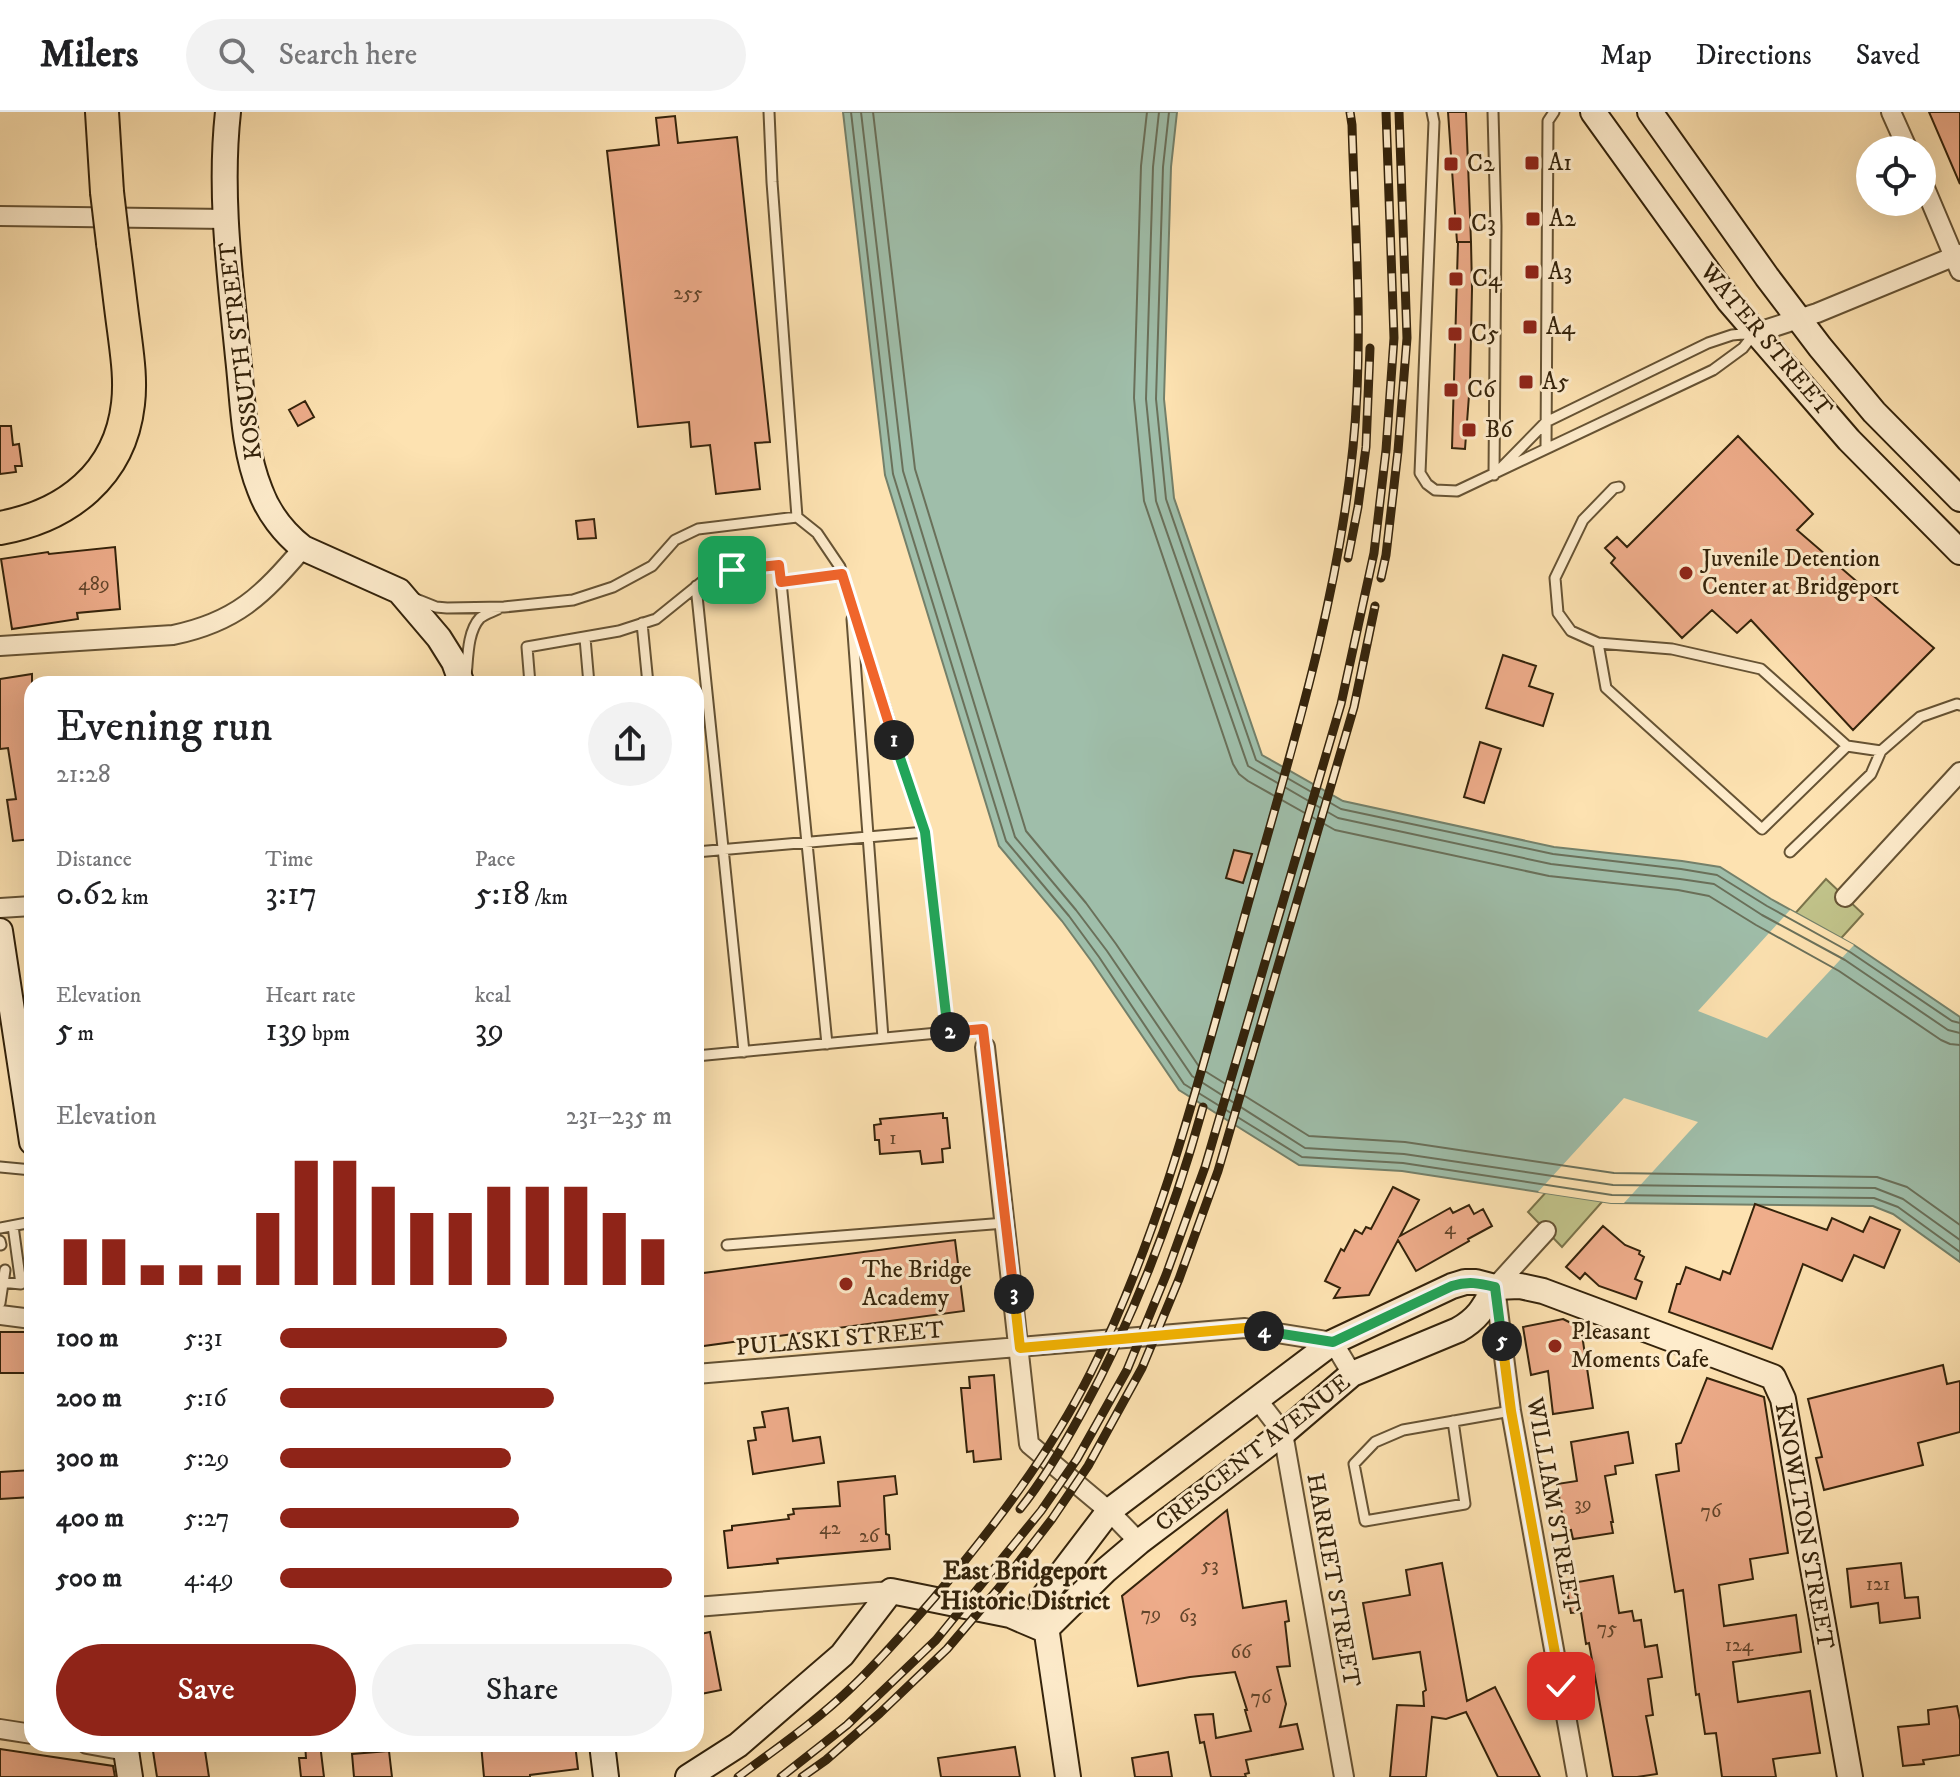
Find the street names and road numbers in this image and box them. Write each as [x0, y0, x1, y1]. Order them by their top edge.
street label: KOSSUTH STREET [213, 240, 269, 462]
street label: WATER STREET [1692, 256, 1839, 423]
street label: PULASKI STREET [735, 1315, 945, 1363]
street label: CRESCENT AVENUE [1149, 1367, 1357, 1539]
street label: WILLIAM STREET [1519, 1394, 1587, 1615]
street label: KNOWLTON STREET [1768, 1401, 1840, 1651]
street label: HARRIET STREET [1299, 1471, 1367, 1689]

